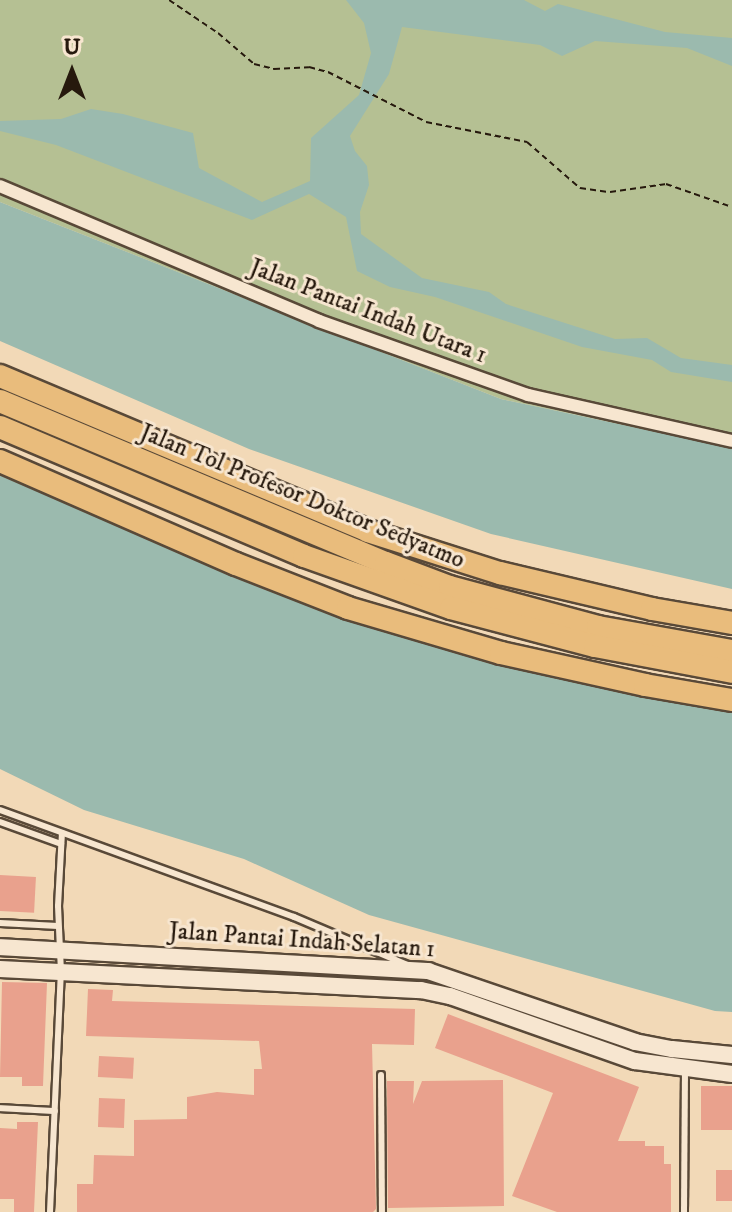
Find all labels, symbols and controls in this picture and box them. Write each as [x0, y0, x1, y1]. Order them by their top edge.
north arrow [32, 32, 112, 112]
text: U [63, 34, 81, 61]
street label: Jalan Pantai Indah Utara 1 [245, 254, 491, 370]
street label: Jalan Tol Profesor Doktor Sedyatmo [136, 419, 468, 575]
street label: Jalan Pantai Indah Selatan 1 [168, 917, 436, 965]

